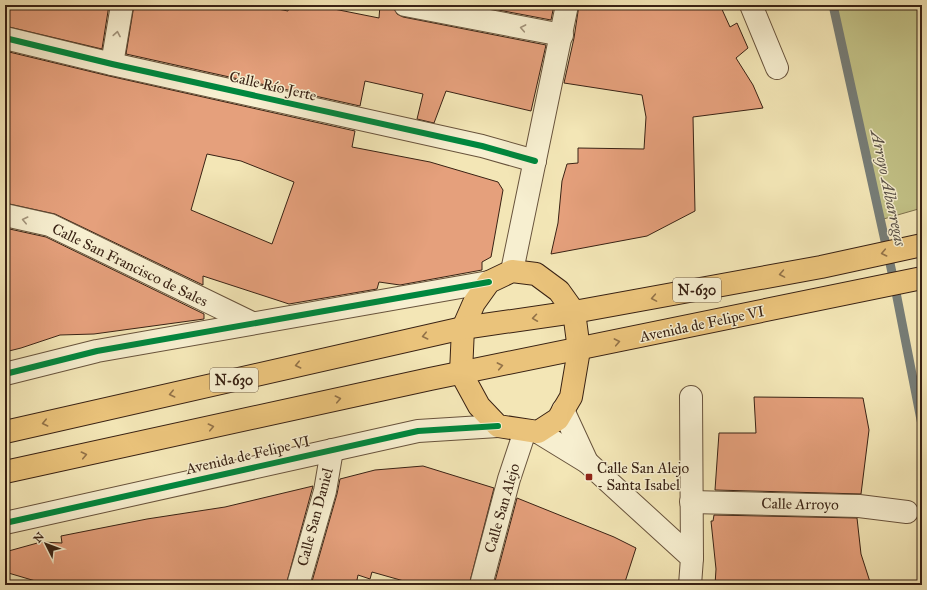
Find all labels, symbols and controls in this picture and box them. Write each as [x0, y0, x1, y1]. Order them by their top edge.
one-way arrow [520, 24, 526, 32]
one-way arrow [112, 31, 120, 37]
street label: Calle Río Jerte [227, 67, 318, 106]
water label: Arroyo Albarregas [866, 126, 910, 248]
one-way arrow [22, 216, 29, 224]
street label: Calle San Francisco de Sales [49, 219, 211, 311]
one-way arrow [881, 249, 887, 257]
one-way arrow [779, 270, 785, 278]
road number: N-630 [673, 278, 721, 302]
one-way arrow [651, 293, 658, 301]
street label: Avenida de Felipe VI [637, 302, 766, 346]
one-way arrow [532, 313, 538, 322]
one-way arrow [422, 332, 428, 340]
one-way arrow [614, 338, 620, 347]
one-way arrow [295, 361, 302, 369]
one-way arrow [497, 362, 503, 370]
road number: N-630 [210, 368, 258, 392]
one-way arrow [168, 389, 175, 398]
one-way arrow [335, 396, 341, 404]
one-way arrow [42, 418, 49, 427]
one-way arrow [208, 424, 214, 432]
street label: Avenida de Felipe VI [183, 432, 312, 478]
one-way arrow [81, 452, 87, 460]
place label: Calle San Alejo - Santa Isabel [597, 459, 689, 494]
street label: Calle San Alejo [481, 461, 523, 555]
street label: Calle San Daniel [293, 465, 337, 568]
marker: Calle San Alejo - Santa Isabel [584, 472, 594, 482]
street label: Calle Arroyo [761, 494, 839, 514]
north arrow [26, 524, 66, 564]
text: N [31, 529, 47, 545]

